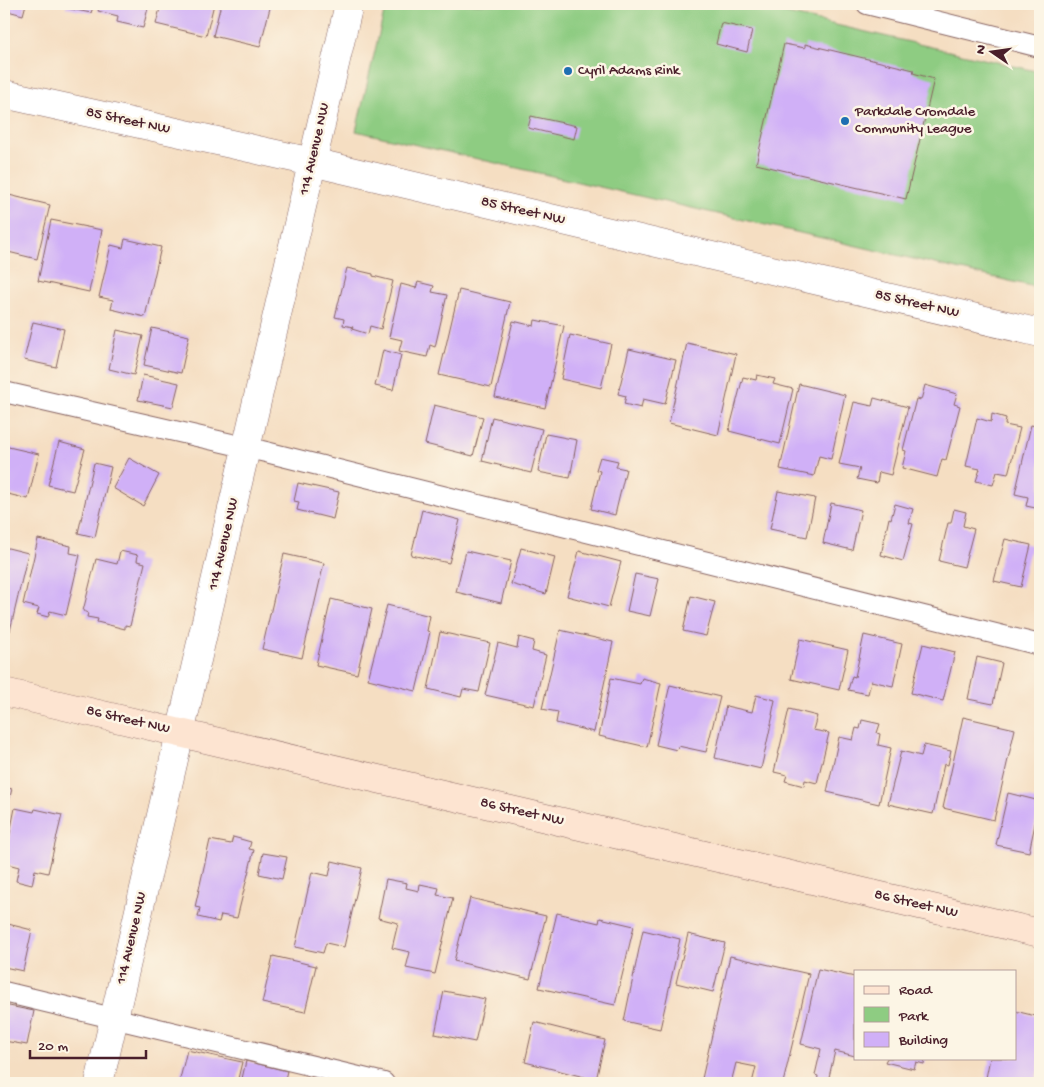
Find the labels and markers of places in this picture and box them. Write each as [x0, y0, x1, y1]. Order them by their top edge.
place label: Cyril Adams Rink [578, 62, 681, 80]
marker: Cyril Adams Rink [562, 65, 574, 77]
place label: Parkdale Cromdale Community League [854, 103, 976, 138]
marker: Parkdale Cromdale Community League [839, 115, 851, 127]

